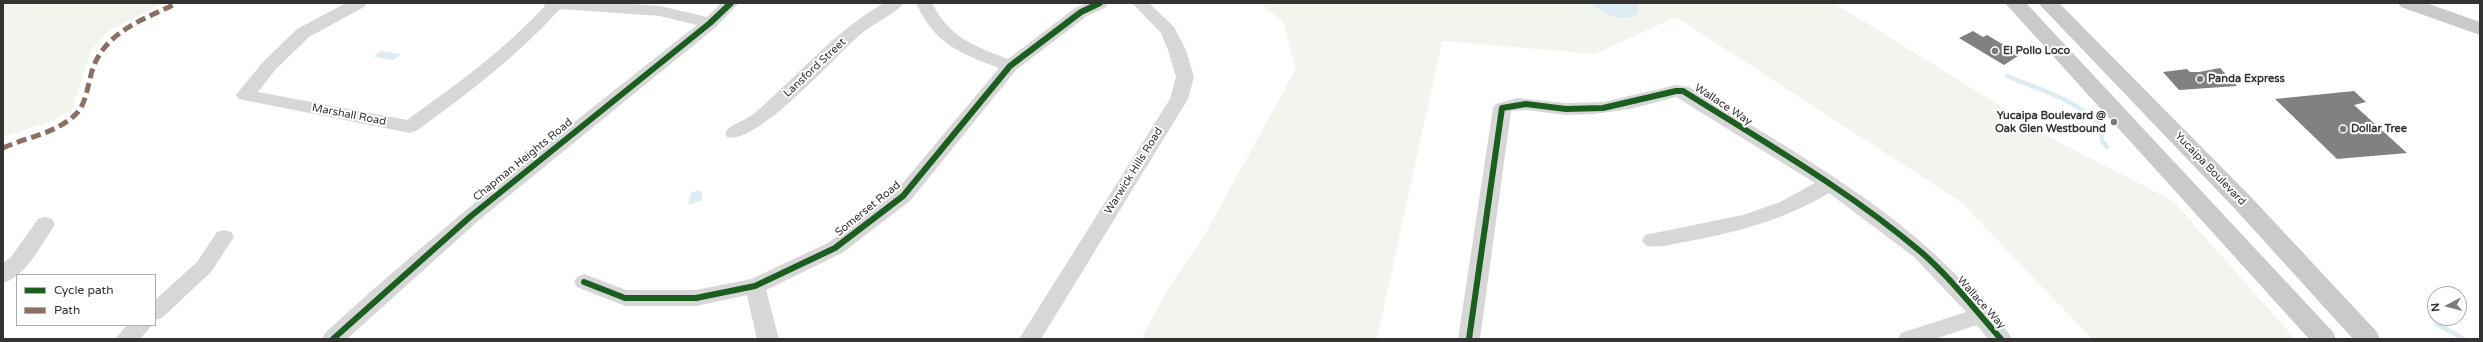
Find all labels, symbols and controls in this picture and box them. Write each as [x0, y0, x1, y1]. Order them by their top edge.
street label: Lansford Street [781, 36, 849, 100]
place label: El Pollo Loco [2003, 44, 2070, 58]
marker: El Pollo Loco [1990, 46, 2000, 56]
place label: Panda Express [2208, 72, 2285, 86]
marker: Panda Express [2195, 74, 2205, 84]
street label: Wallace Way [1692, 81, 1754, 129]
street label: Marshall Road [311, 101, 387, 129]
place label: Yucaipa Boulevard @ Oak Glen Westbound [1995, 109, 2106, 135]
street label: Chapman Heights Road [471, 116, 575, 204]
marker: Yucaipa Boulevard @ Oak Glen Westbound [2109, 117, 2119, 127]
place label: Dollar Tree [2351, 122, 2407, 136]
marker: Dollar Tree [2338, 124, 2348, 134]
street label: Warwick Hills Road [1102, 125, 1166, 217]
street label: Yucaipa Boulevard [2172, 130, 2248, 208]
street label: Somerset Road [833, 179, 903, 239]
legend [16, 274, 156, 326]
street label: Wallace Way [1954, 274, 2008, 332]
text: Cycle path [54, 283, 113, 297]
north arrow [2427, 286, 2467, 326]
text: N [2429, 302, 2443, 313]
text: Path [54, 303, 80, 317]

